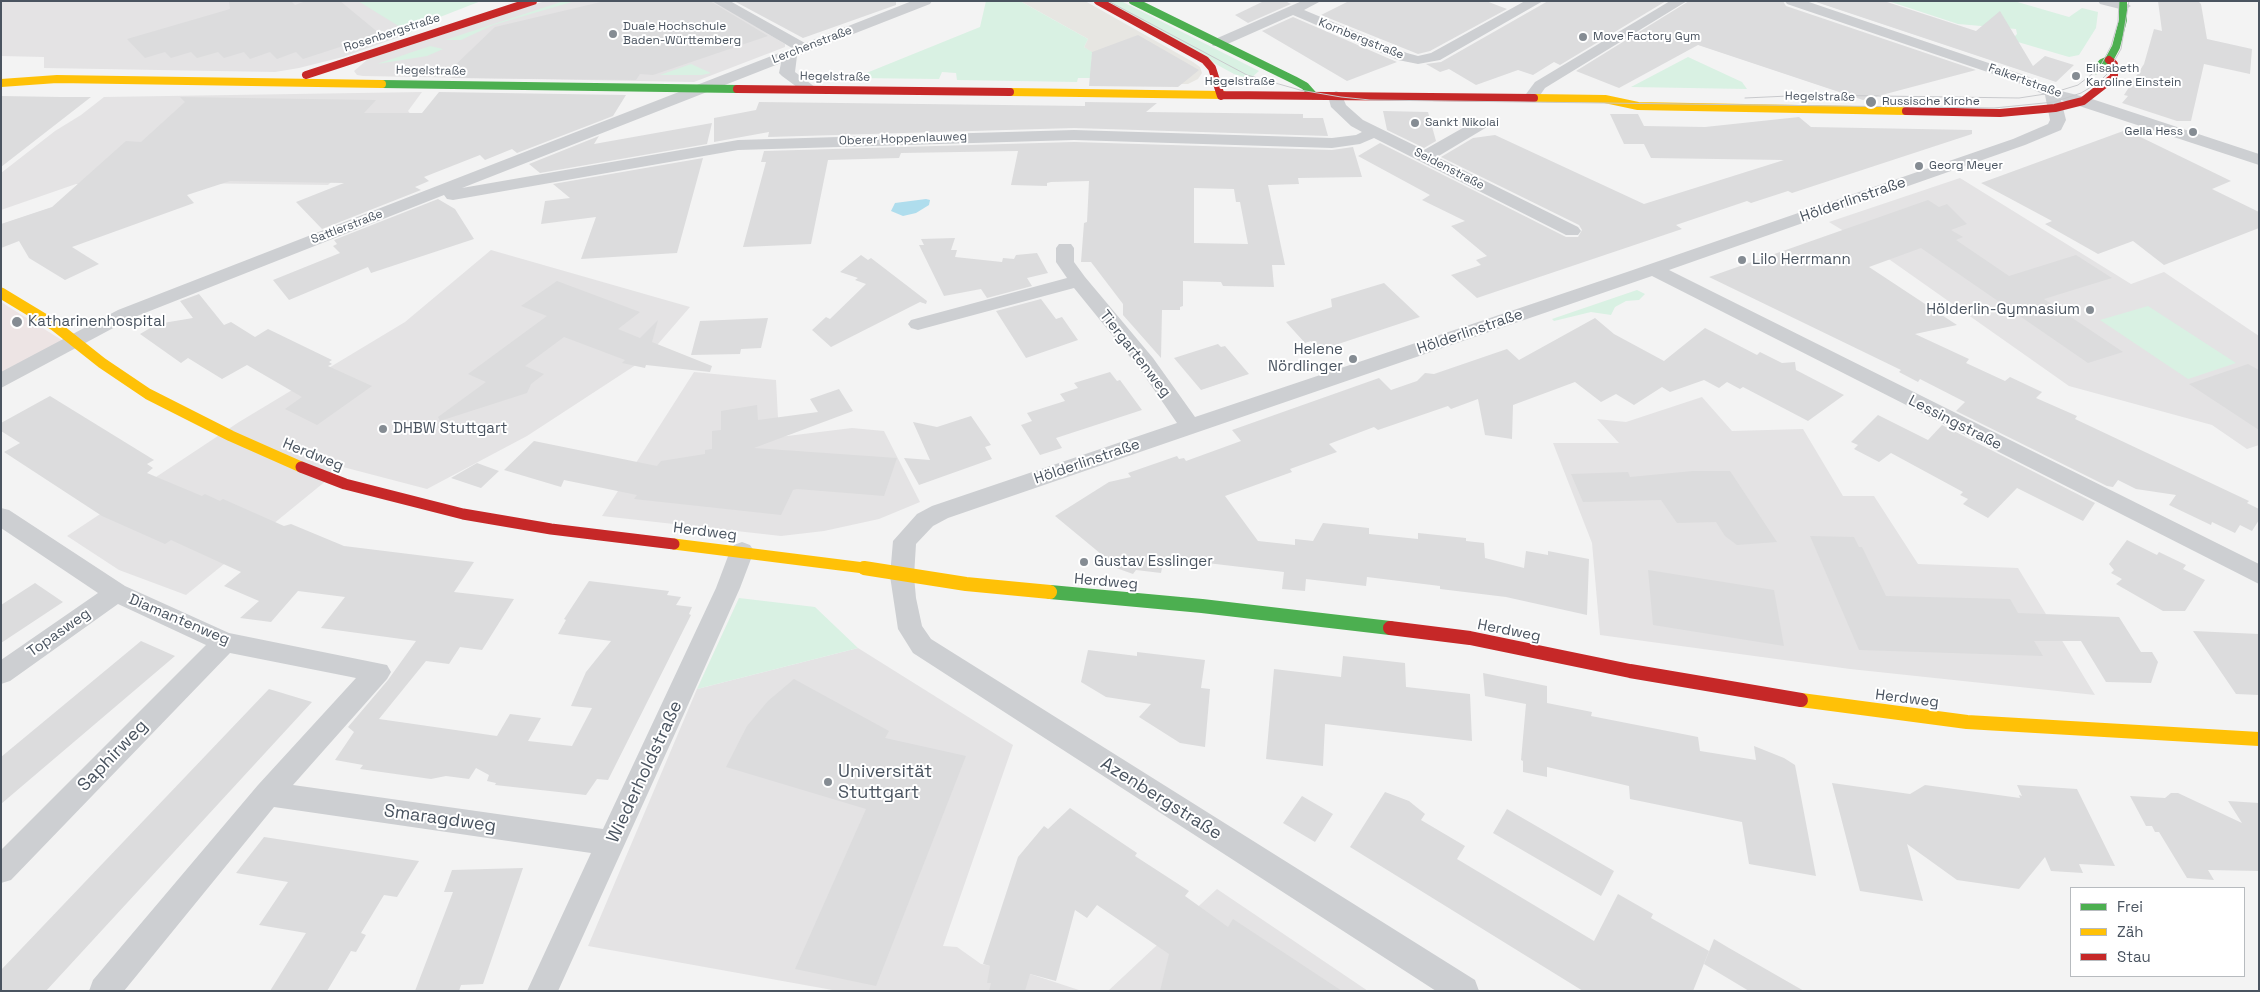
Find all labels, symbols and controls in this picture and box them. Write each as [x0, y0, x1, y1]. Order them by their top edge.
street label: Rosenbergstraße [342, 11, 442, 55]
street label: Kornbergstraße [1316, 15, 1406, 63]
place label: Duale Hochschule Baden-Württemberg [623, 20, 741, 48]
street label: Lerchenstraße [770, 23, 854, 67]
marker: Duale Hochschule Baden-Württemberg [607, 28, 619, 40]
place label: Move Factory Gym [1593, 30, 1700, 44]
marker: Move Factory Gym [1577, 31, 1589, 43]
street label: Falkertstraße [1986, 61, 2064, 101]
place label: Elisabeth Karoline Einstein [2086, 62, 2181, 90]
street label: Hegelstraße [396, 63, 466, 79]
street label: Hegelstraße [800, 69, 870, 85]
marker: Elisabeth Karoline Einstein [2070, 70, 2082, 82]
street label: Hegelstraße [1205, 75, 1275, 89]
street label: Hegelstraße [1785, 89, 1855, 105]
marker: Russische Kirche [1864, 95, 1878, 109]
place label: Russische Kirche [1882, 95, 1980, 109]
place label: Sankt Nikolai [1425, 116, 1499, 130]
marker: Sankt Nikolai [1409, 117, 1421, 129]
place label: Gella Hess [2124, 125, 2183, 139]
marker: Gella Hess [2187, 126, 2199, 138]
street label: Oberer Hoppenlauweg [839, 130, 967, 148]
street label: Seidenstraße [1411, 145, 1487, 193]
place label: Georg Meyer [1929, 159, 2003, 173]
marker: Georg Meyer [1913, 160, 1925, 172]
street label: Hölderlinstraße [1798, 174, 1908, 226]
street label: Sattlerstraße [309, 207, 385, 247]
place label: Lilo Herrmann [1752, 251, 1851, 269]
marker: Lilo Herrmann [1736, 254, 1748, 266]
place label: Hölderlin-Gymnasium [1926, 301, 2080, 319]
marker: Hölderlin-Gymnasium [2084, 304, 2096, 316]
street label: Hölderlinstraße [1415, 306, 1525, 358]
street label: Tiergartenweg [1095, 307, 1175, 401]
place label: Katharinenhospital [28, 313, 165, 331]
marker: Katharinenhospital [10, 315, 24, 329]
place label: Helene Nördlinger [1268, 341, 1343, 376]
marker: Helene Nördlinger [1347, 353, 1359, 365]
street label: Lessingstraße [1905, 392, 2005, 454]
place label: DHBW Stuttgart [393, 420, 507, 438]
marker: DHBW Stuttgart [377, 423, 389, 435]
street label: Herdweg [280, 435, 346, 475]
street label: Hölderlinstraße [1032, 436, 1142, 488]
street label: Herdweg [672, 519, 738, 545]
place label: Gustav Esslinger [1094, 553, 1213, 571]
marker: Gustav Esslinger [1078, 556, 1090, 568]
street label: Herdweg [1073, 570, 1139, 594]
street label: Diamantenweg [126, 591, 232, 649]
street label: Topasweg [24, 605, 94, 661]
street label: Herdweg [1476, 616, 1542, 646]
street label: Herdweg [1874, 686, 1940, 712]
street label: Wiederholdstraße [603, 697, 687, 847]
street label: Saphirweg [73, 716, 153, 796]
street label: Azenbergstraße [1096, 753, 1226, 845]
place label: Universität Stuttgart [838, 761, 932, 804]
marker: Universität Stuttgart [822, 776, 834, 788]
street label: Smaragdweg [383, 800, 497, 838]
legend [2070, 887, 2245, 977]
text: Frei [2117, 897, 2143, 916]
text: Zäh [2117, 922, 2143, 941]
text: Stau [2117, 947, 2151, 966]

